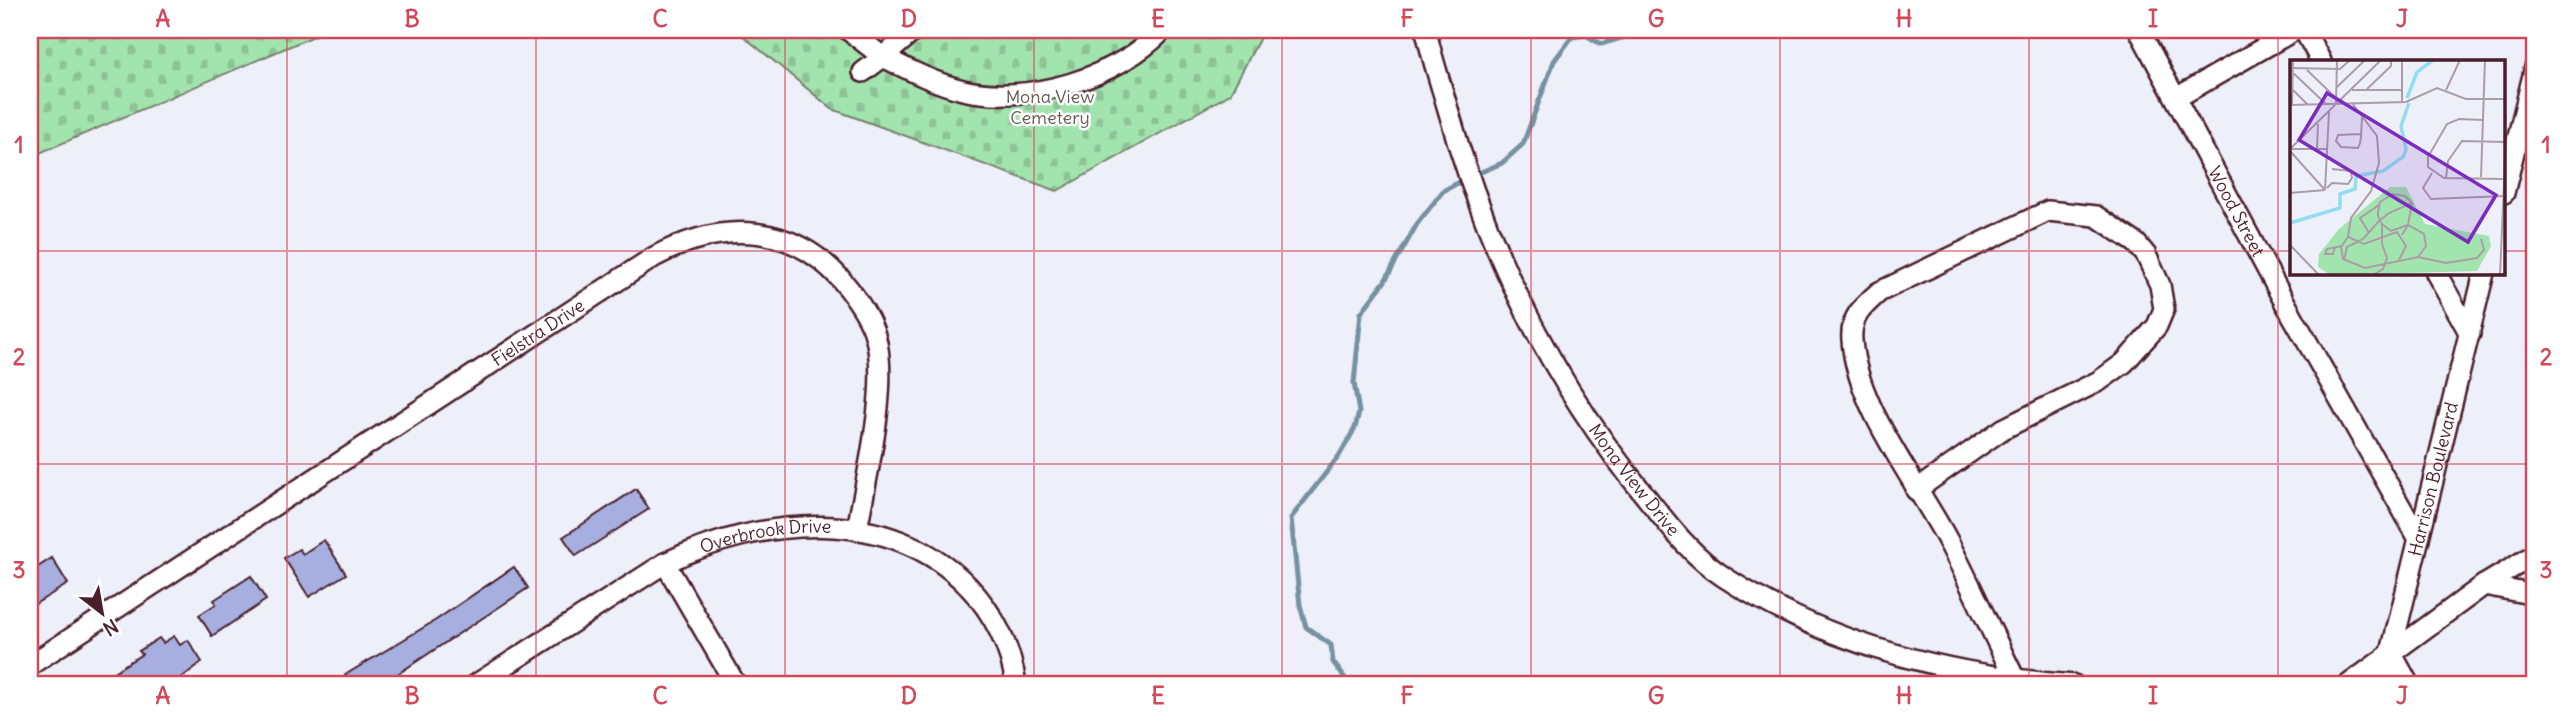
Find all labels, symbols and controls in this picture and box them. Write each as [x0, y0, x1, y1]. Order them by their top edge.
text: A [156, 4, 171, 33]
text: B [404, 4, 420, 33]
text: C [652, 4, 668, 33]
text: D [901, 4, 917, 33]
text: E [1151, 4, 1165, 33]
text: F [1400, 4, 1414, 33]
text: G [1648, 4, 1664, 33]
text: H [1896, 4, 1912, 33]
text: I [2148, 4, 2158, 33]
text: J [2396, 4, 2408, 33]
inset map [2290, 60, 2506, 275]
park label: Mona View Cemetery [1006, 85, 1094, 129]
text: 1 [14, 130, 24, 159]
text: 1 [2541, 130, 2551, 159]
street label: Wood Street [2203, 162, 2270, 260]
street label: Fielstra Drive [487, 294, 589, 371]
text: 2 [13, 342, 26, 371]
text: 2 [2540, 342, 2553, 371]
street label: Harrison Boulevard [2403, 399, 2463, 558]
street label: Mona View Drive [1584, 419, 1685, 541]
street label: Overbrook Drive [697, 514, 832, 558]
text: 3 [12, 555, 26, 584]
text: 3 [2539, 555, 2553, 584]
north arrow [66, 578, 136, 648]
text: N [99, 614, 123, 641]
text: A [156, 681, 171, 710]
text: B [404, 681, 420, 710]
text: C [652, 681, 668, 710]
text: D [901, 681, 917, 710]
text: E [1151, 681, 1165, 710]
text: F [1400, 681, 1414, 710]
text: G [1648, 681, 1664, 710]
text: H [1896, 681, 1912, 710]
text: I [2148, 681, 2158, 710]
text: J [2396, 681, 2408, 710]

